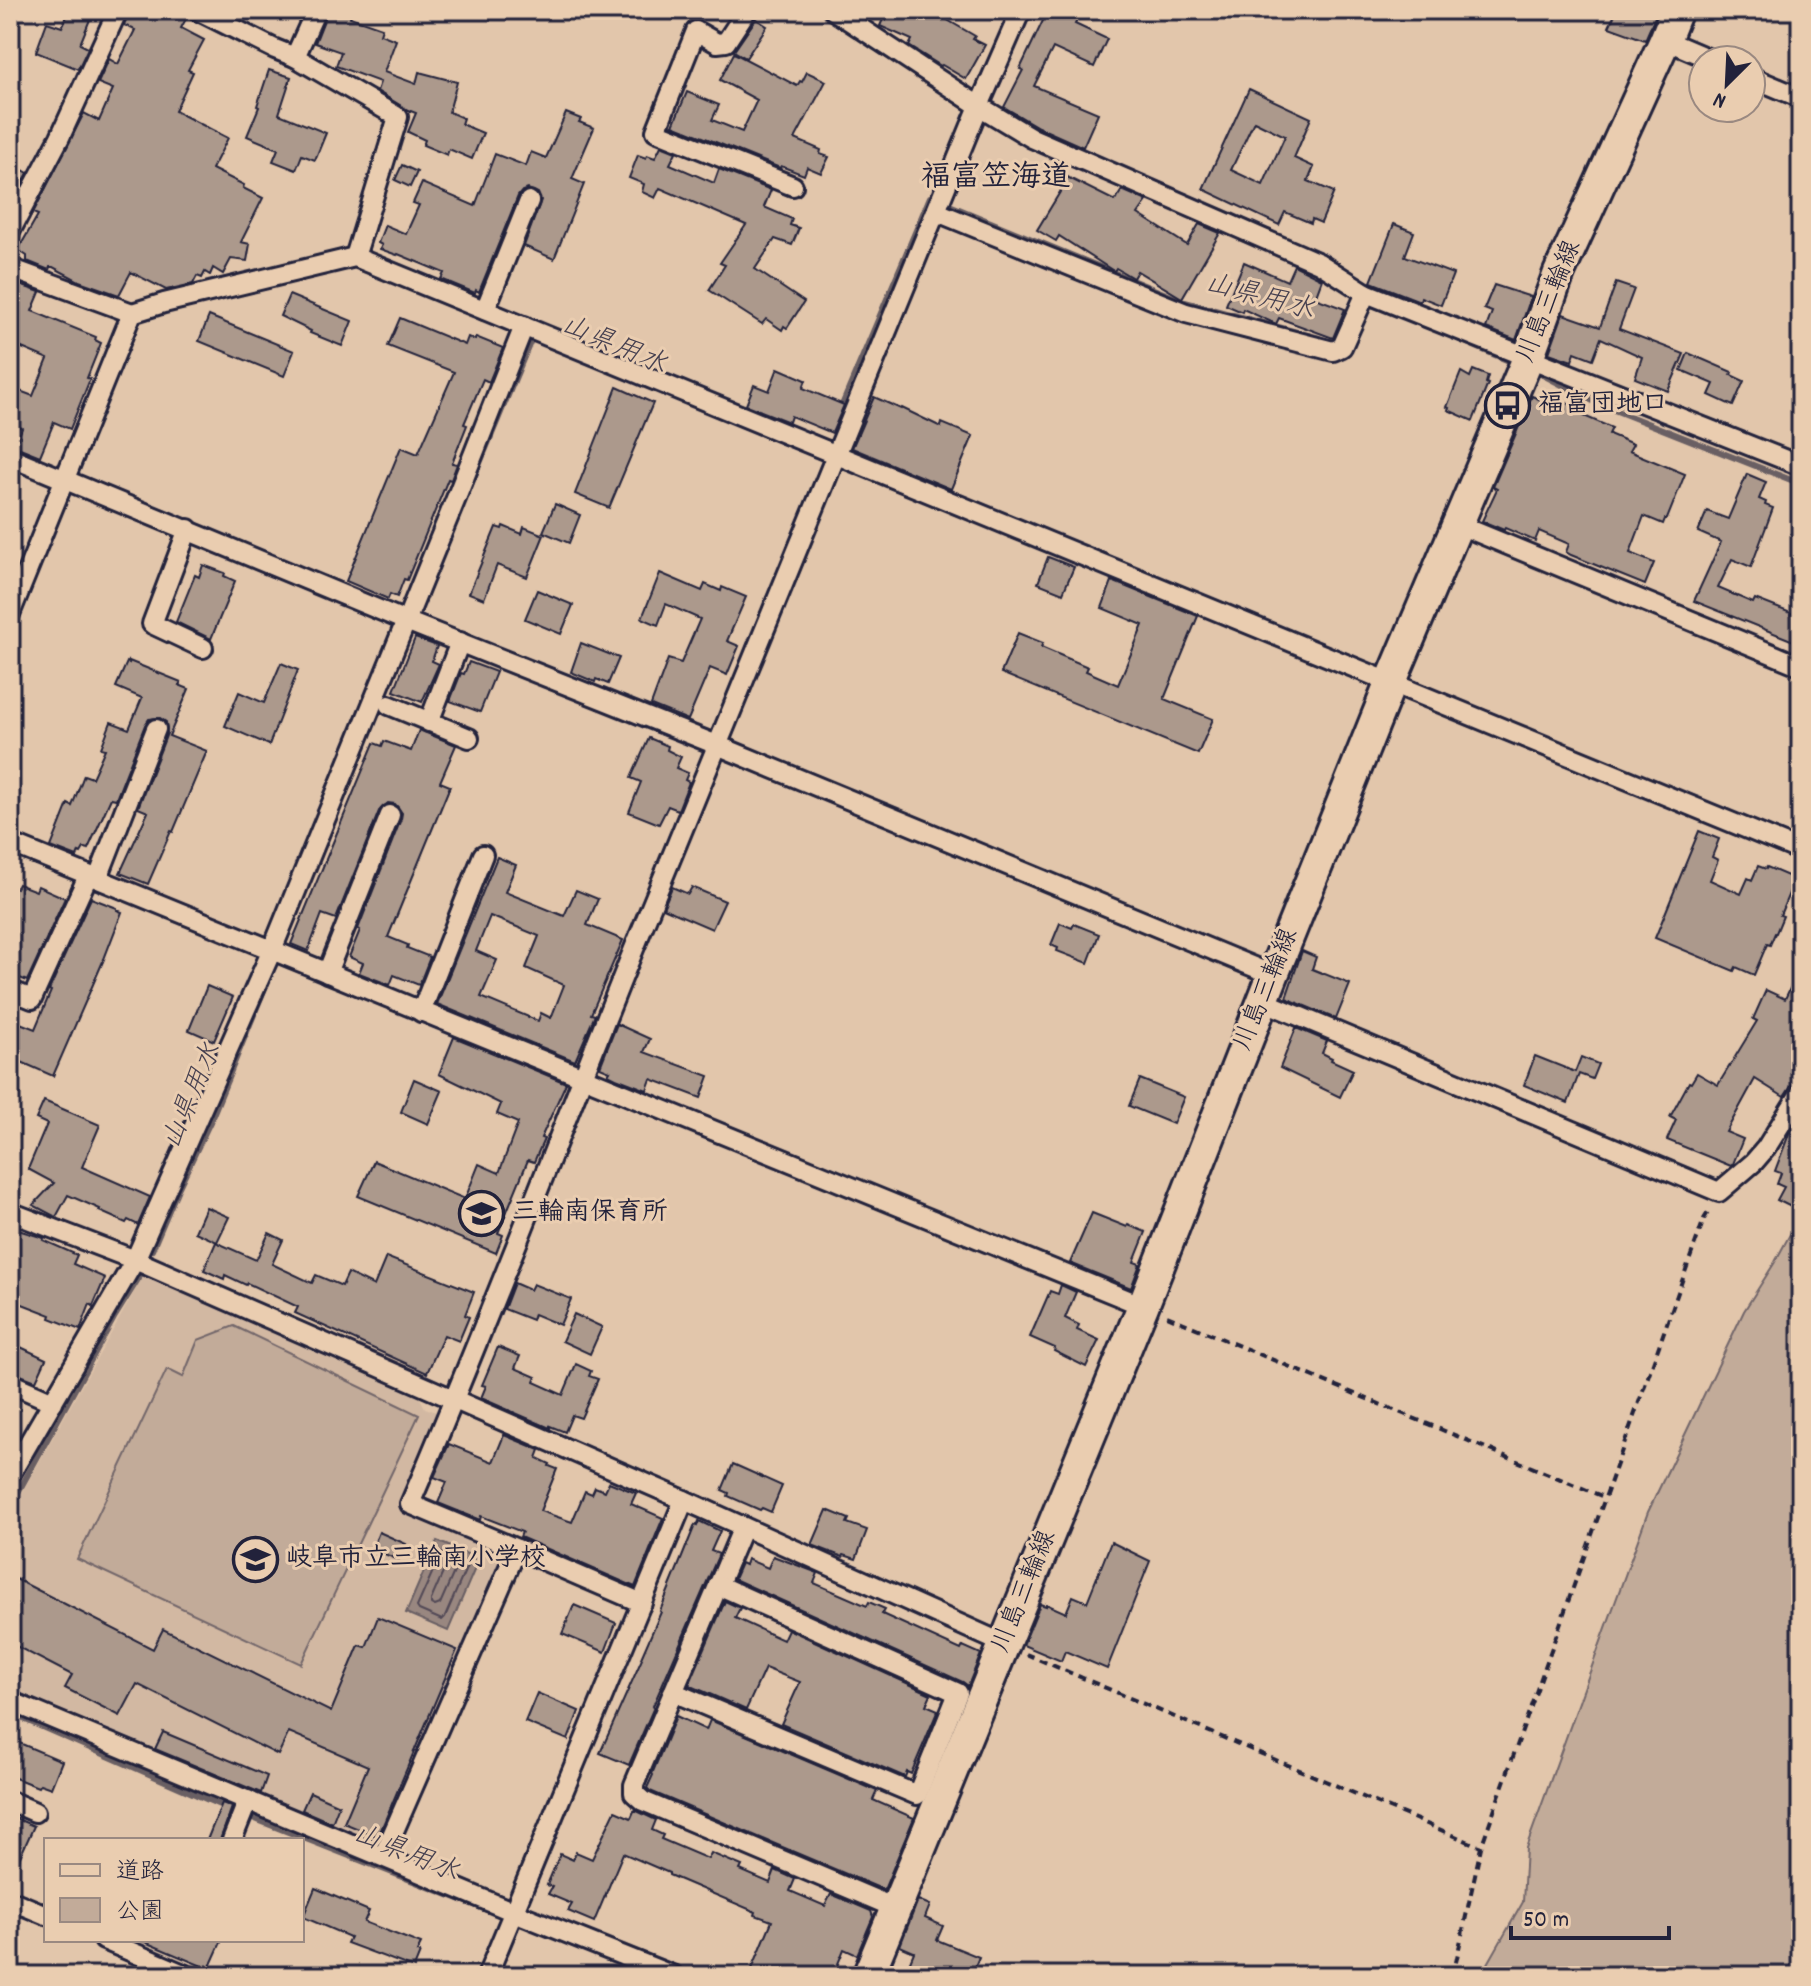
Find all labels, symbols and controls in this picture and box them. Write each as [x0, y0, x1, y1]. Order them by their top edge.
north arrow [1687, 44, 1767, 124]
text: N [1709, 83, 1732, 115]
district label: 福富笠海道 [921, 158, 1071, 201]
street label: 川島三輪線 [1508, 235, 1592, 369]
water label: 山県用水 [1200, 265, 1318, 333]
water label: 山県用水 [554, 307, 672, 387]
bus stop icon: 福富団地口 [1483, 381, 1531, 429]
place label: 福富団地口 [1538, 387, 1668, 424]
street label: 川島三輪線 [1225, 923, 1309, 1057]
water label: 山県用水 [154, 1038, 234, 1156]
school or university icon: 三輪南保育所 [457, 1189, 505, 1237]
place label: 三輪南保育所 [512, 1195, 668, 1232]
street label: 川島三輪線 [983, 1525, 1067, 1659]
school or university icon: 岐阜市立三輪南小学校 [231, 1535, 279, 1583]
place label: 岐阜市立三輪南小学校 [286, 1541, 546, 1578]
water label: 山県用水 [346, 1815, 464, 1895]
legend [44, 1838, 304, 1942]
text: 道路 [116, 1856, 164, 1890]
scale bar [1511, 1890, 1669, 1940]
text: 公園 [116, 1896, 164, 1930]
text: 50 m [1523, 1904, 1569, 1938]

